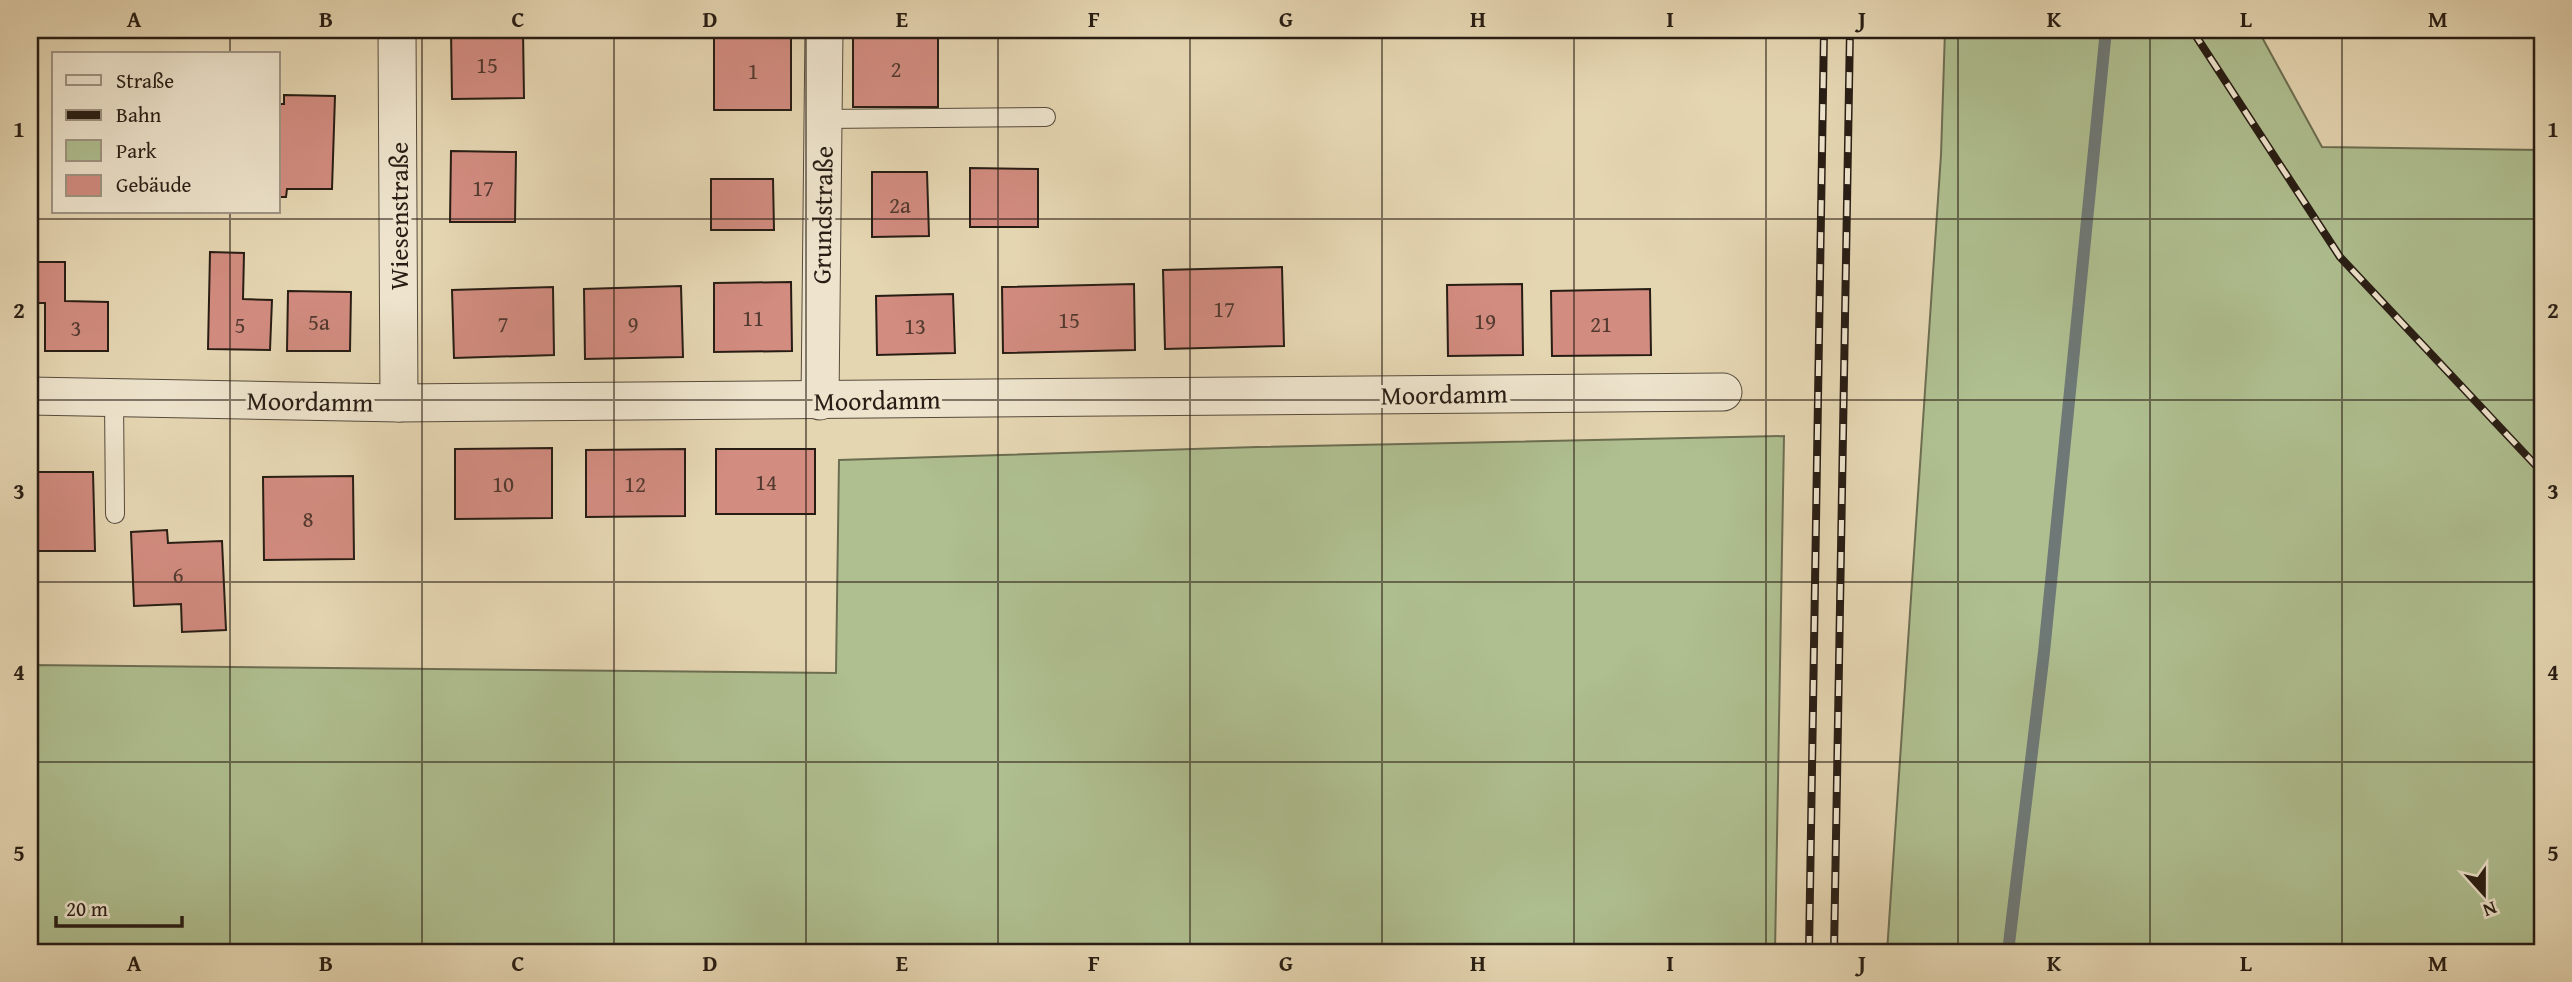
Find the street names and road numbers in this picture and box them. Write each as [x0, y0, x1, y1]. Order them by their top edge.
street label: Wiesenstraße [379, 142, 418, 290]
street label: Grundstraße [801, 146, 843, 284]
street label: Moordamm [1380, 373, 1508, 415]
street label: Moordamm [813, 379, 941, 421]
street label: Moordamm [246, 380, 374, 422]

